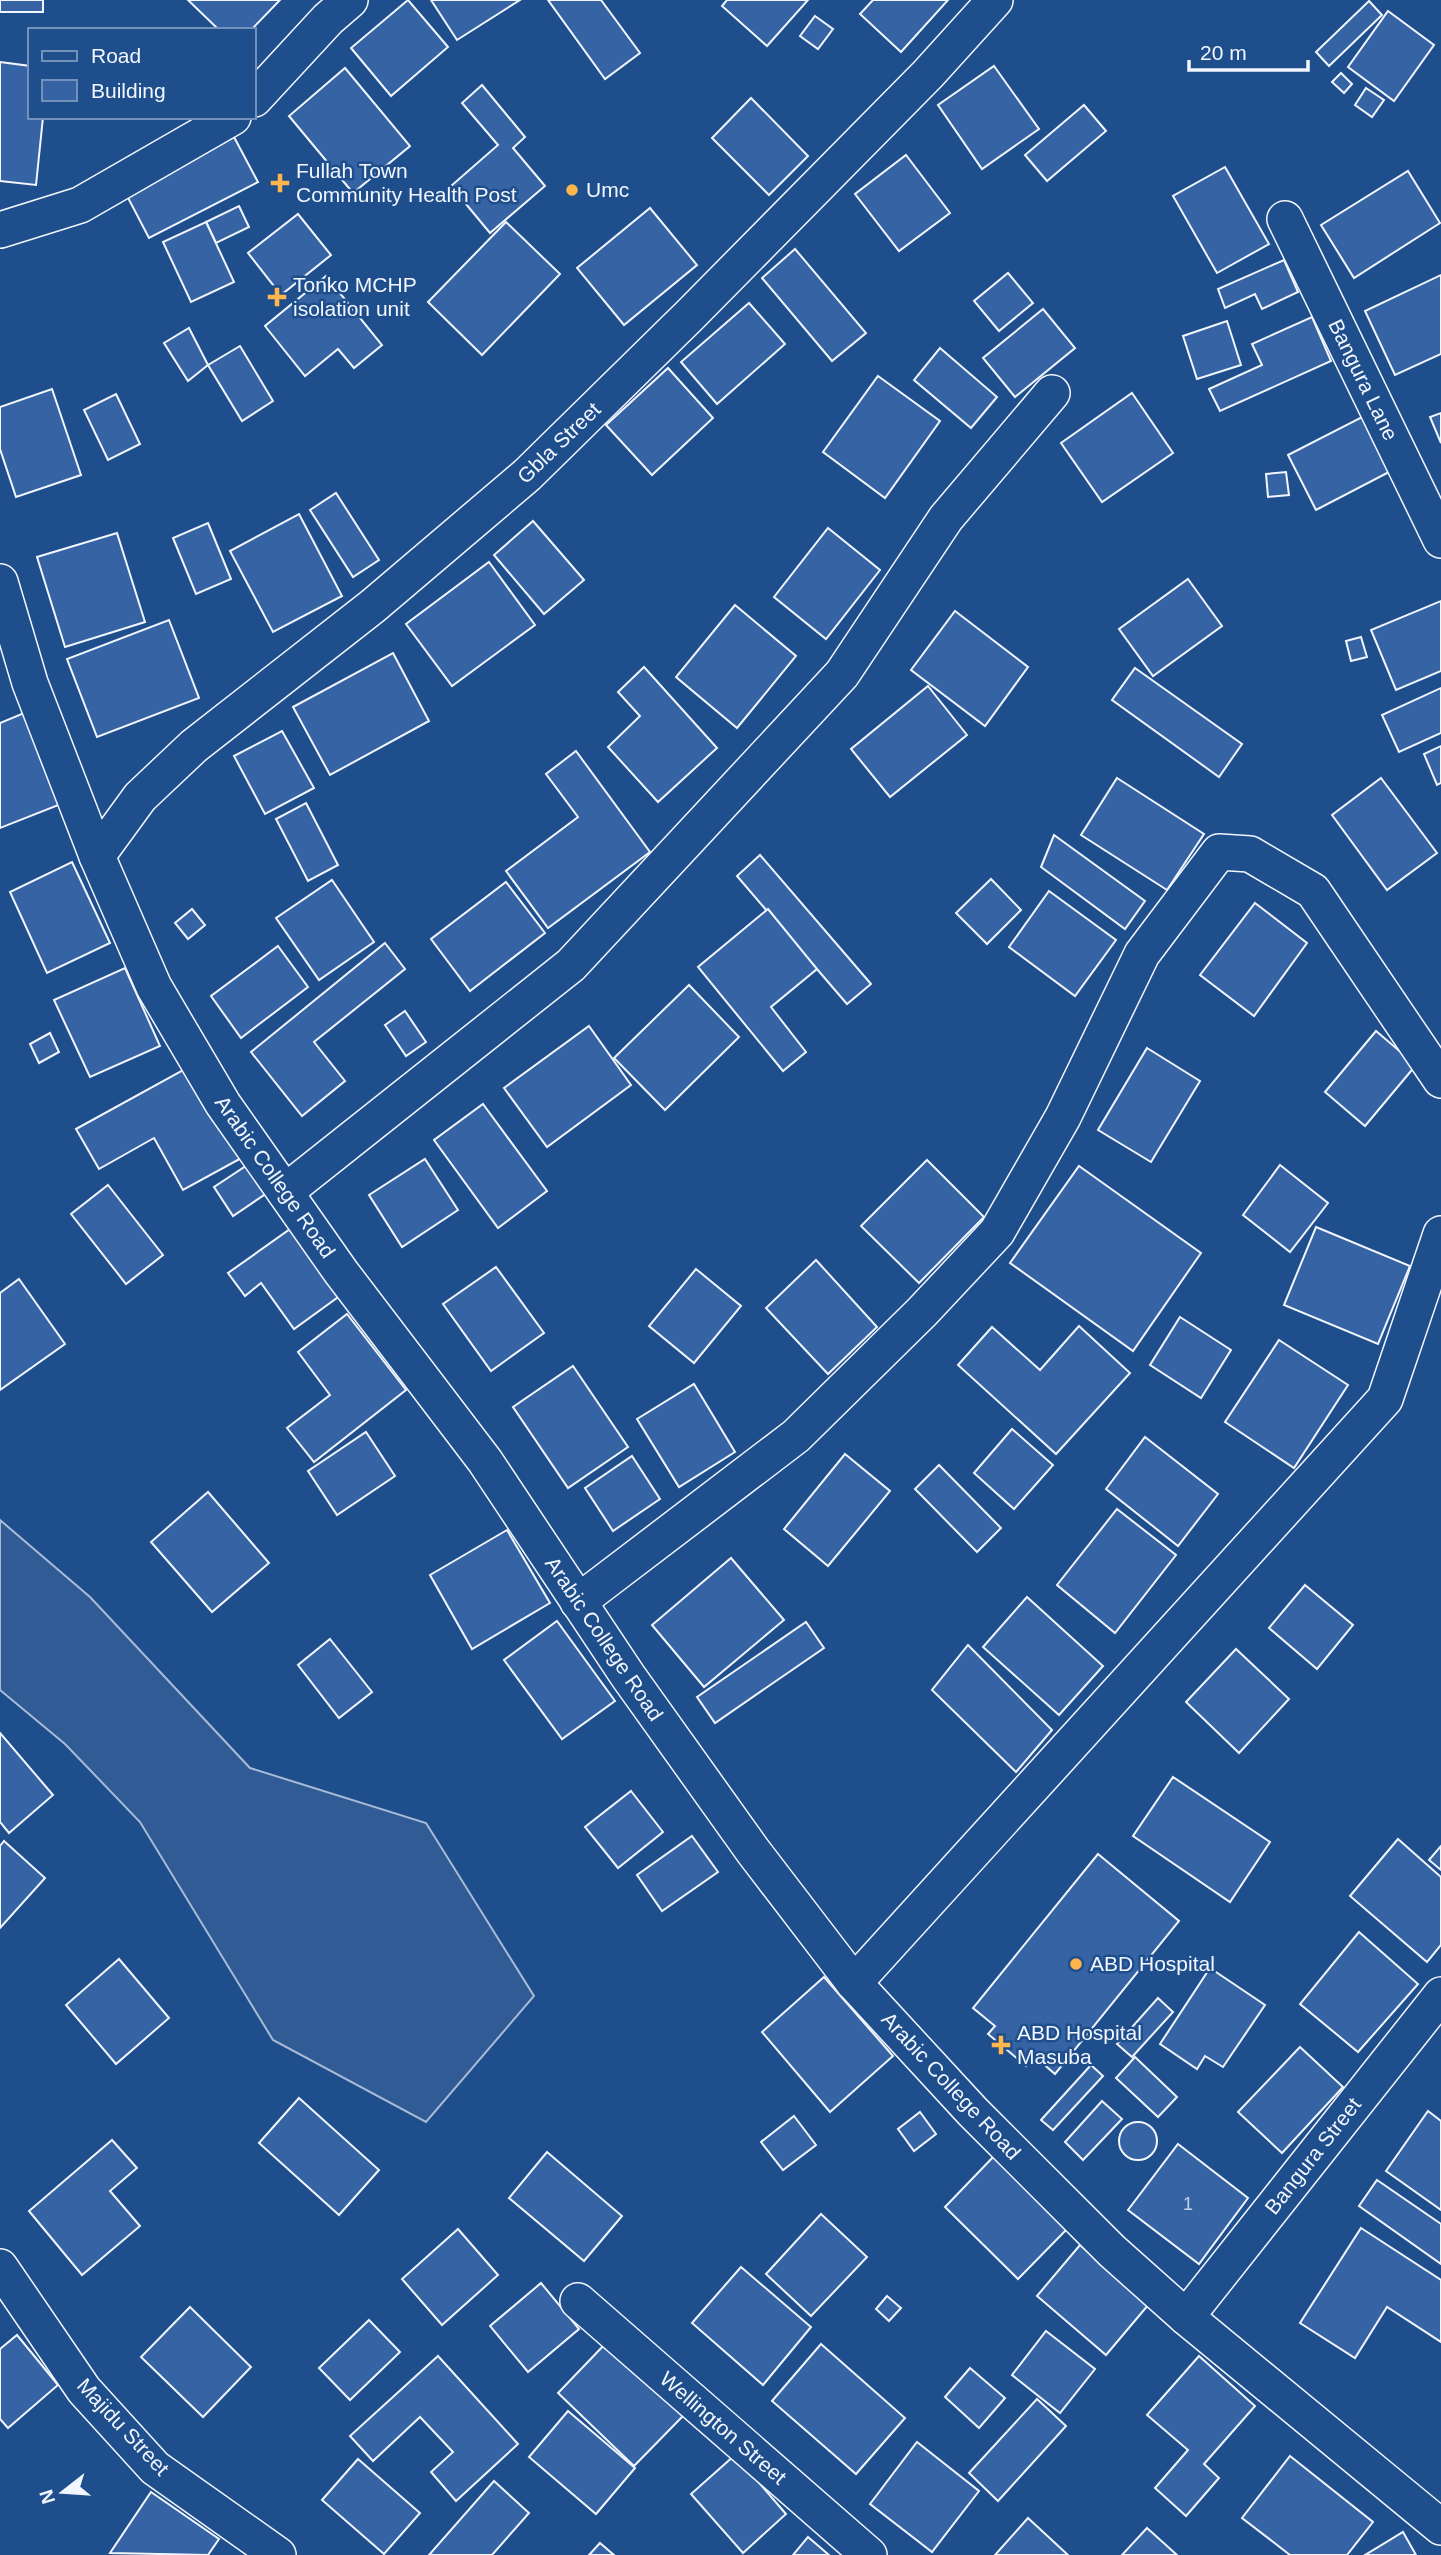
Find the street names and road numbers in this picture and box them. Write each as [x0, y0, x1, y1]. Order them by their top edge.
street label: Bangura Lane [1324, 315, 1403, 444]
street label: Gbla Street [512, 397, 605, 488]
street label: Arabic College Road [211, 1091, 340, 1262]
street label: Arabic College Road [541, 1552, 668, 1725]
street label: Arabic College Road [877, 2007, 1025, 2164]
street label: Bangura Street [1260, 2093, 1365, 2218]
street label: Wellington Street [656, 2367, 791, 2489]
street label: Majidu Street [73, 2374, 174, 2480]

